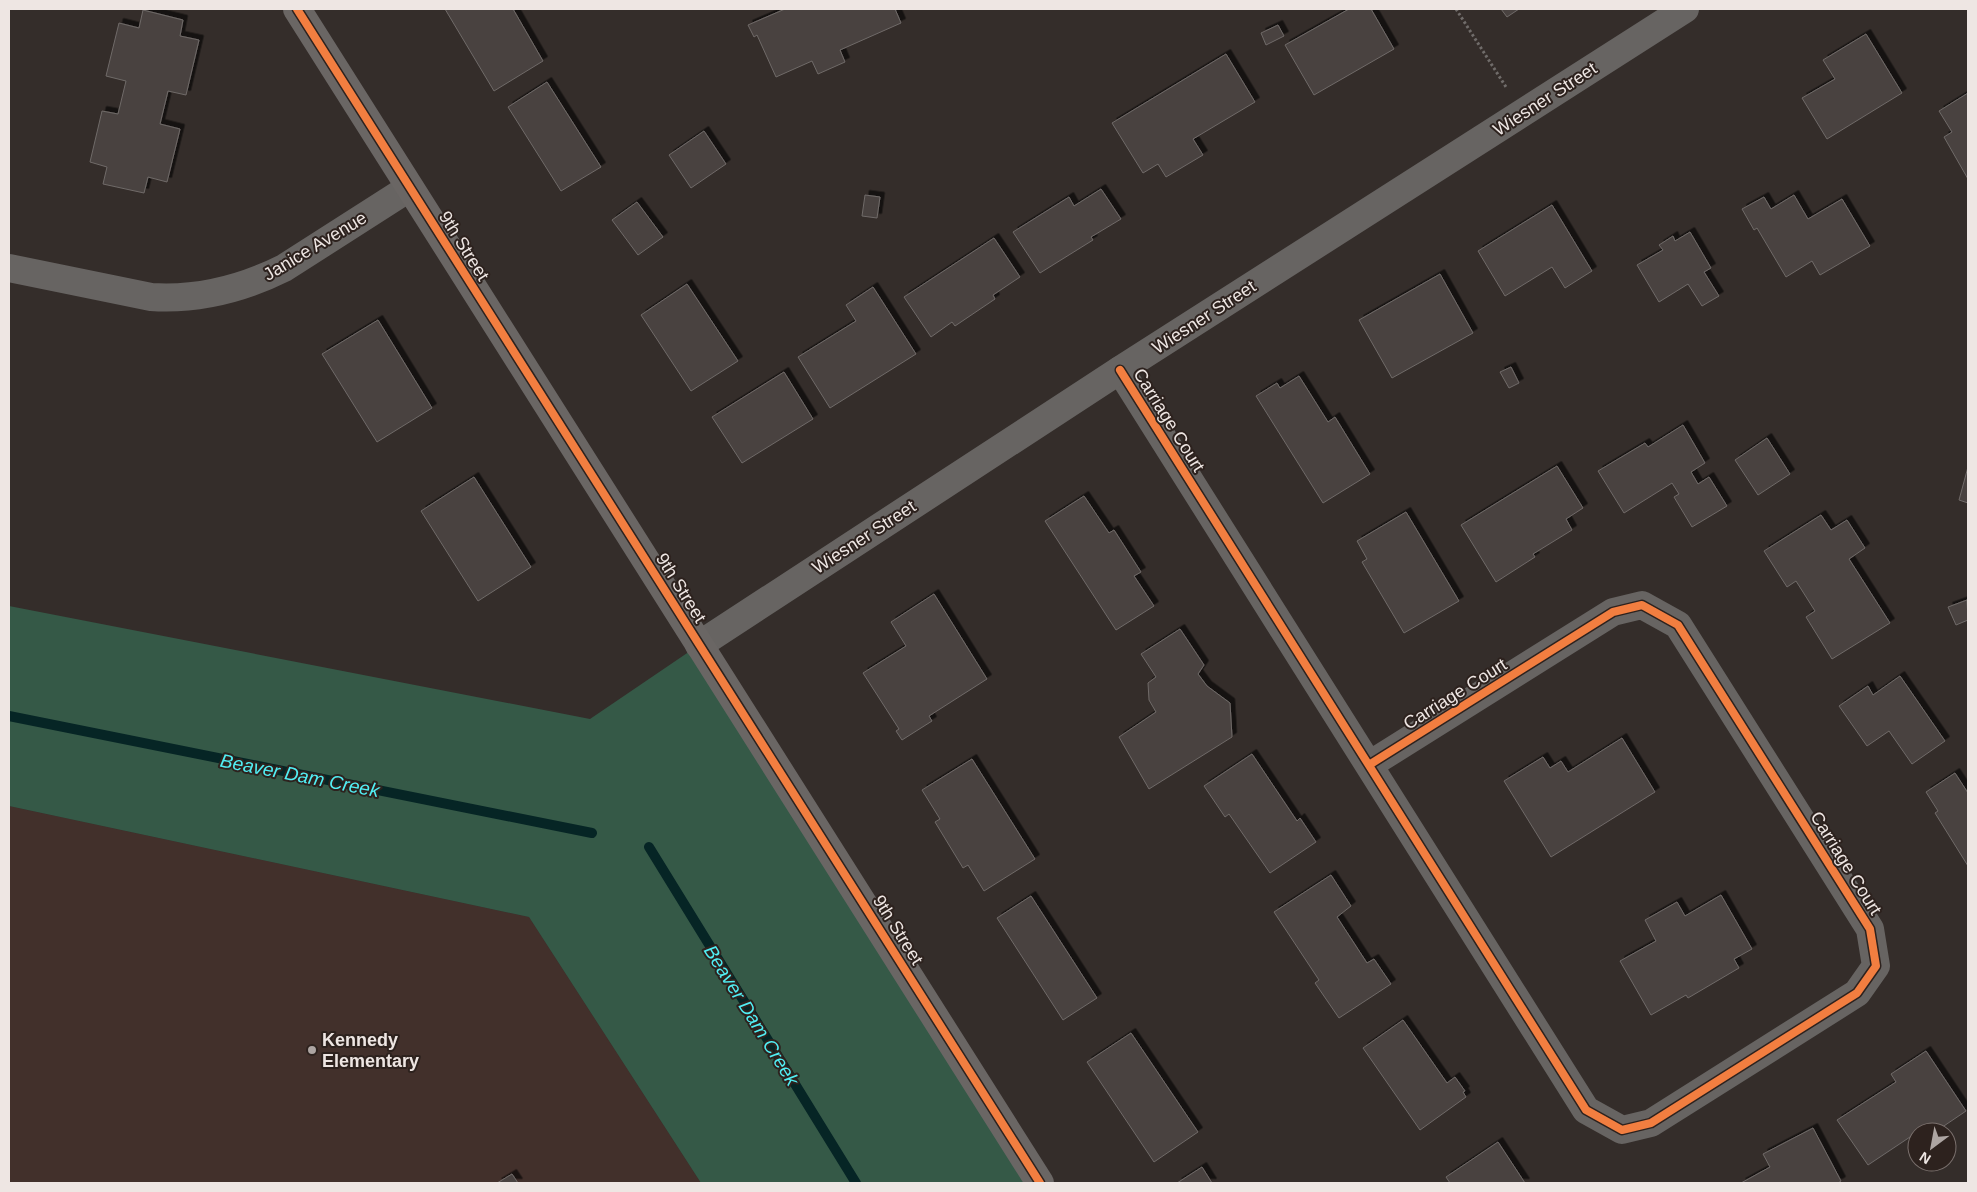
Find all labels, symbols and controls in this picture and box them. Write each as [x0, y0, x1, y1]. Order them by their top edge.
street label: Wiesner Street [1490, 58, 1600, 140]
street label: Janice Avenue [260, 207, 370, 285]
street label: 9th Street [435, 208, 493, 284]
street label: Wiesner Street [1149, 276, 1259, 358]
street label: Carriage Court [1129, 365, 1209, 475]
street label: Wiesner Street [809, 496, 919, 578]
street label: 9th Street [652, 550, 710, 626]
street label: Carriage Court [1400, 654, 1510, 734]
water label: Beaver Dam Creek [219, 750, 383, 801]
street label: Carriage Court [1806, 808, 1886, 918]
street label: 9th Street [869, 892, 927, 968]
water label: Beaver Dam Creek [700, 941, 804, 1091]
place label: Kennedy Elementary [322, 1030, 419, 1071]
marker: Kennedy Elementary [306, 1044, 318, 1056]
north arrow [1907, 1122, 1957, 1172]
text: N [1917, 1149, 1934, 1167]

